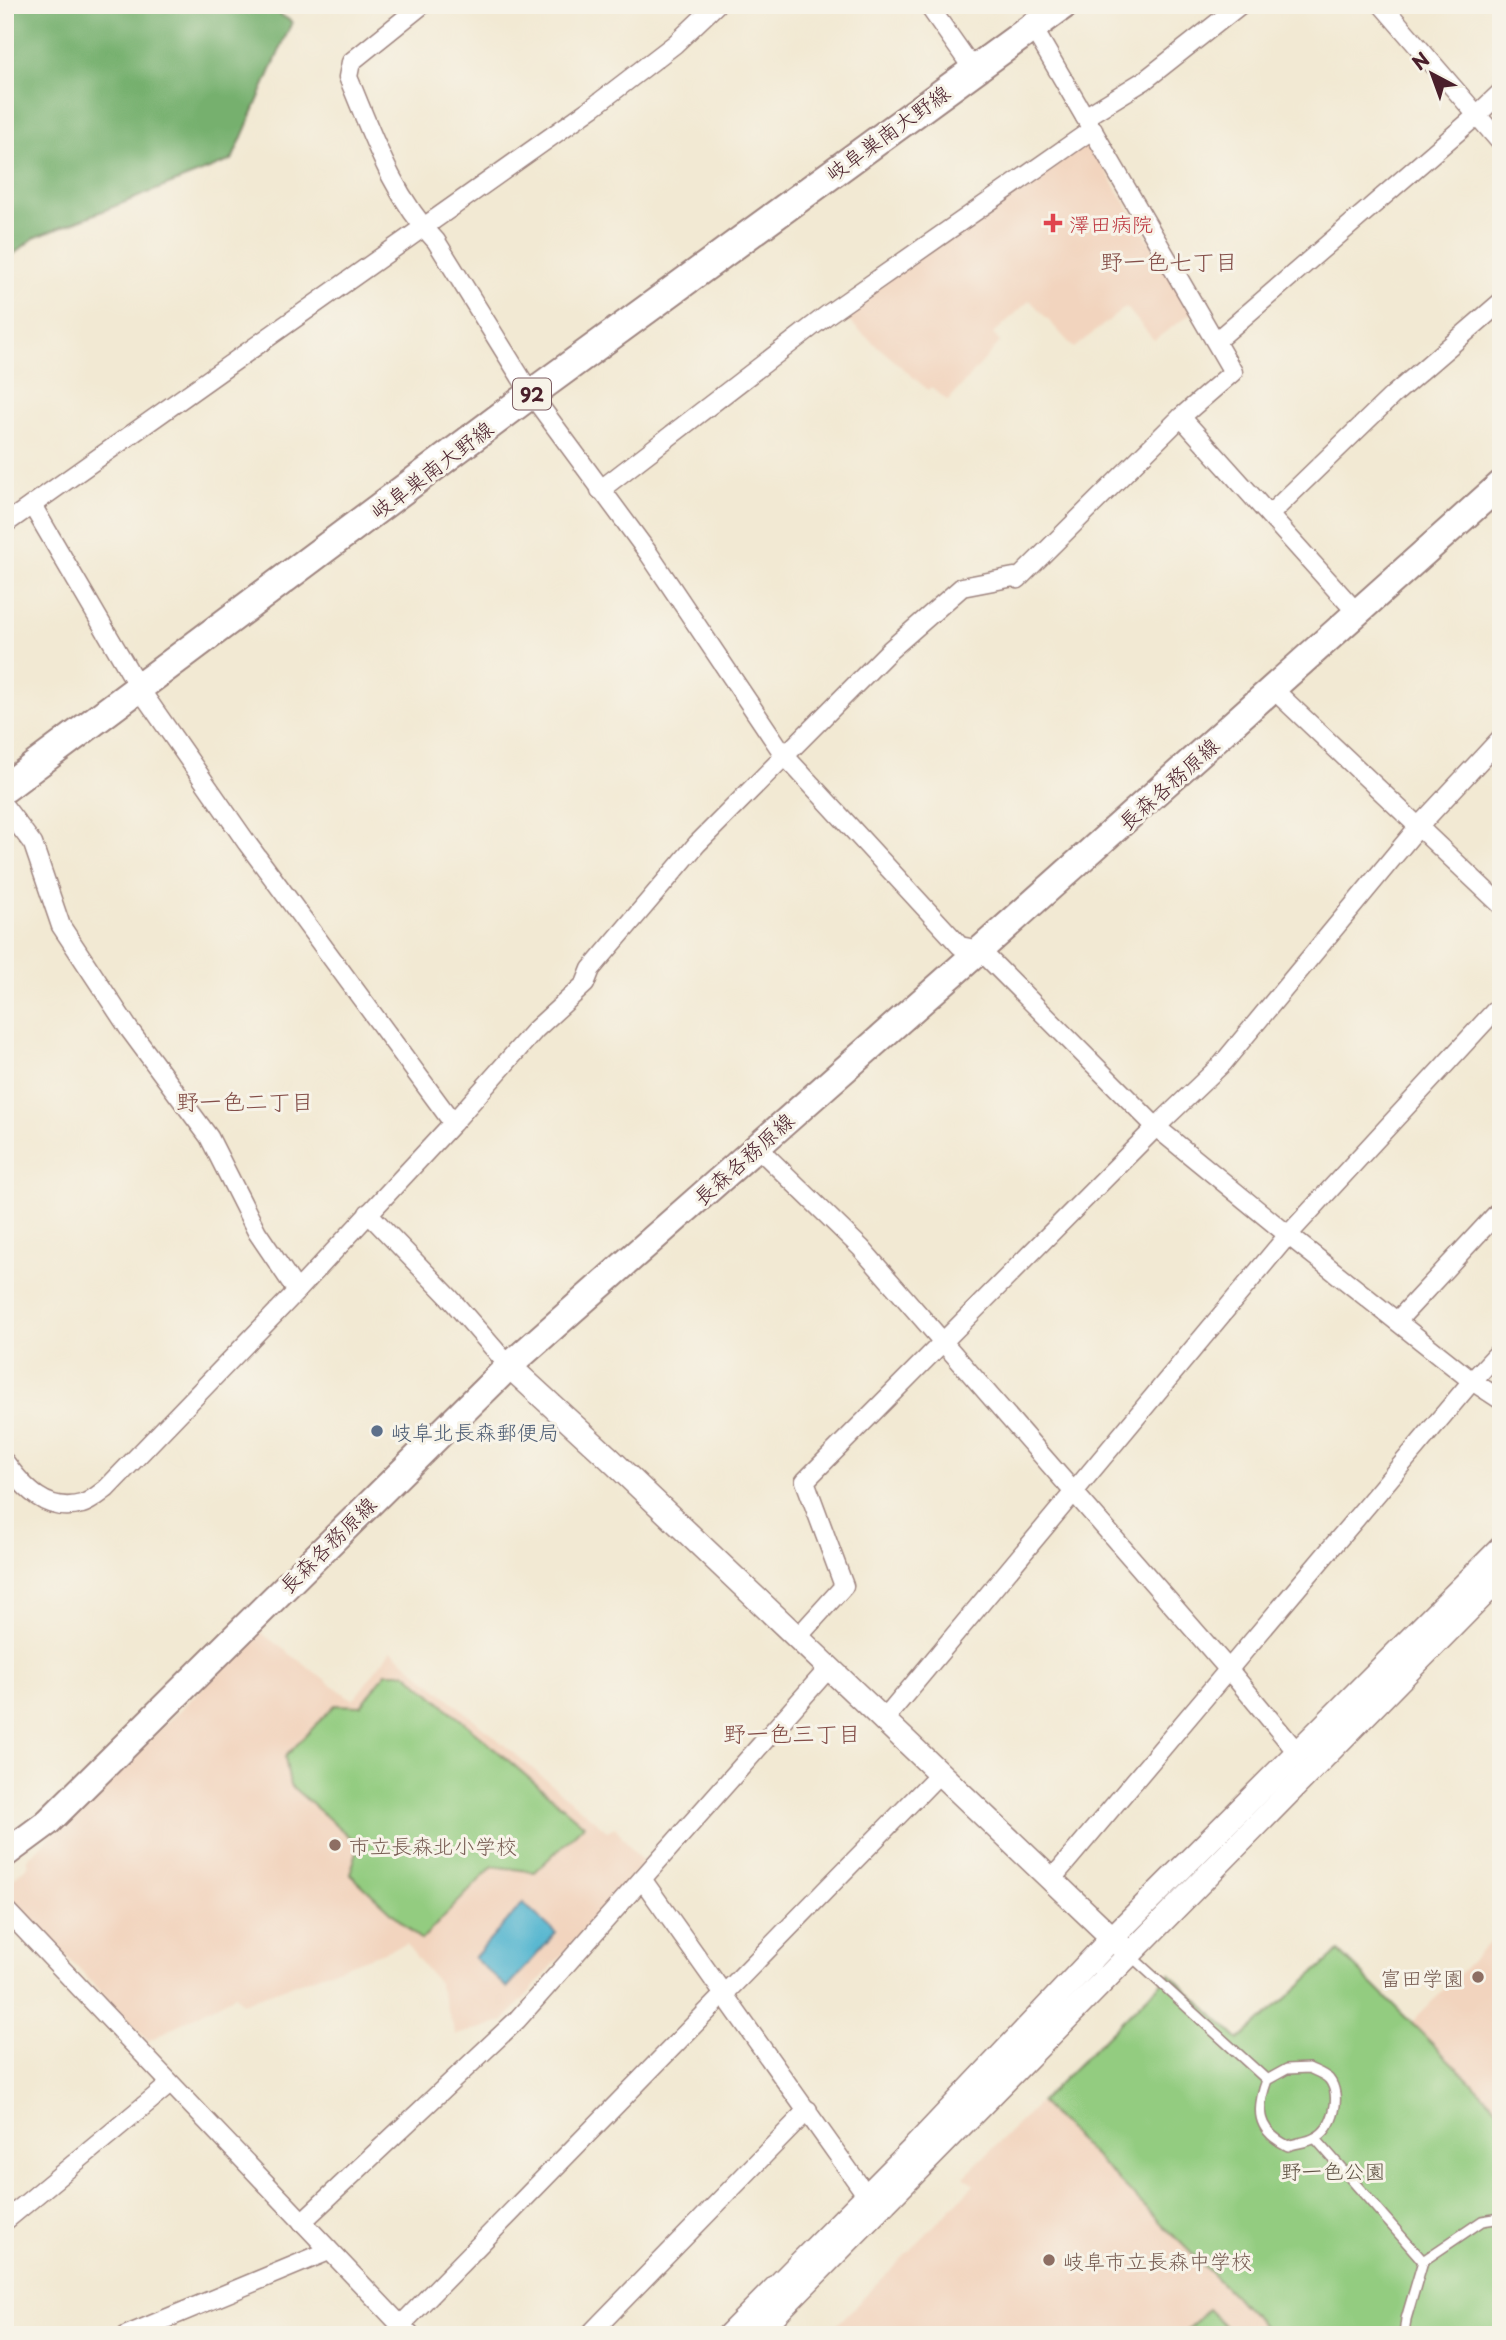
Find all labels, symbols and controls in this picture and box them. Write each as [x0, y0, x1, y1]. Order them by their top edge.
north arrow [1398, 38, 1468, 108]
text: N [1405, 45, 1435, 76]
street label: 岐阜巣南大野線 [818, 76, 956, 188]
place label: 澤田病院 [1069, 207, 1153, 239]
marker: 澤田病院 [1043, 213, 1063, 233]
district label: 野一色七丁目 [1100, 243, 1238, 278]
road number: 92 [513, 378, 551, 410]
street label: 岐阜巣南大野線 [363, 412, 499, 526]
street label: 長森各務原線 [1110, 729, 1226, 837]
district label: 野一色二丁目 [176, 1083, 314, 1118]
street label: 長森各務原線 [685, 1104, 801, 1212]
place label: 岐阜北長森郵便局 [391, 1415, 559, 1447]
marker: 岐阜北長森郵便局 [369, 1423, 385, 1439]
street label: 長森各務原線 [271, 1488, 383, 1600]
district label: 野一色三丁目 [723, 1715, 861, 1750]
place label: 市立長森北小学校 [349, 1829, 517, 1861]
marker: 市立長森北小学校 [327, 1837, 343, 1853]
place label: 富田学園 [1380, 1961, 1464, 1993]
marker: 富田学園 [1470, 1969, 1486, 1985]
park label: 野一色公園 [1281, 2154, 1386, 2186]
place label: 岐阜市立長森中学校 [1063, 2244, 1252, 2276]
marker: 岐阜市立長森中学校 [1041, 2252, 1057, 2268]

